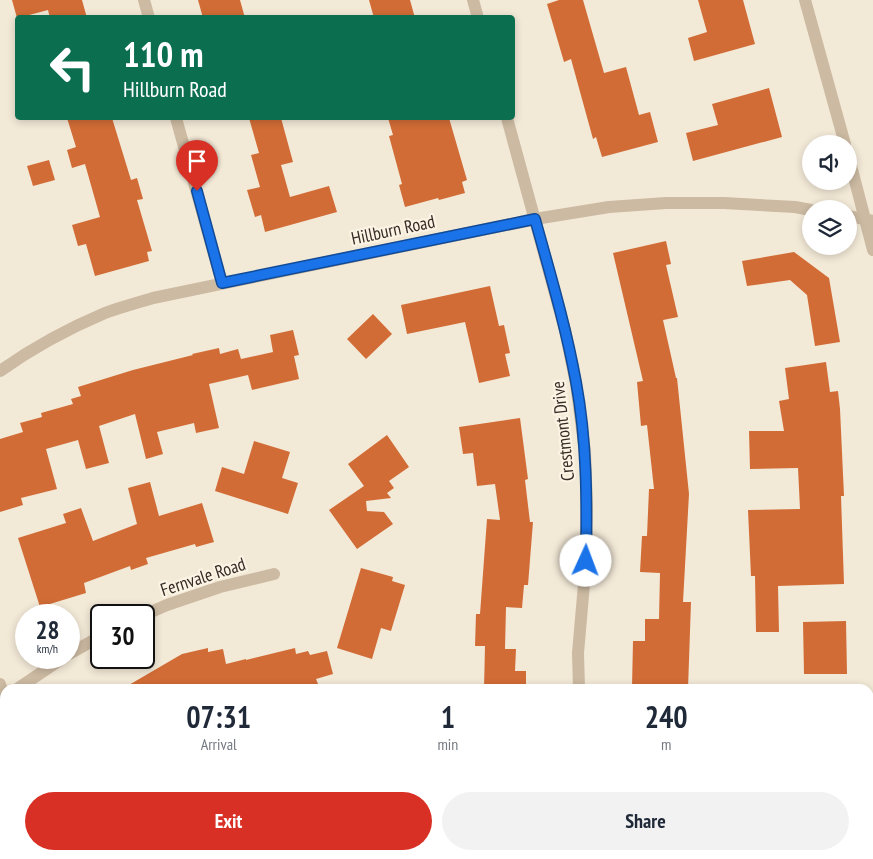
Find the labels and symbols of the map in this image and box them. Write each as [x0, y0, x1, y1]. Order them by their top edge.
pin [176, 140, 218, 191]
street label: Hillburn Road [349, 209, 437, 250]
street label: Crestmont Drive [546, 380, 579, 482]
position arrow [559, 534, 611, 586]
street label: Fernvale Road [157, 552, 248, 601]
speed limit sign: 30 [90, 604, 155, 669]

